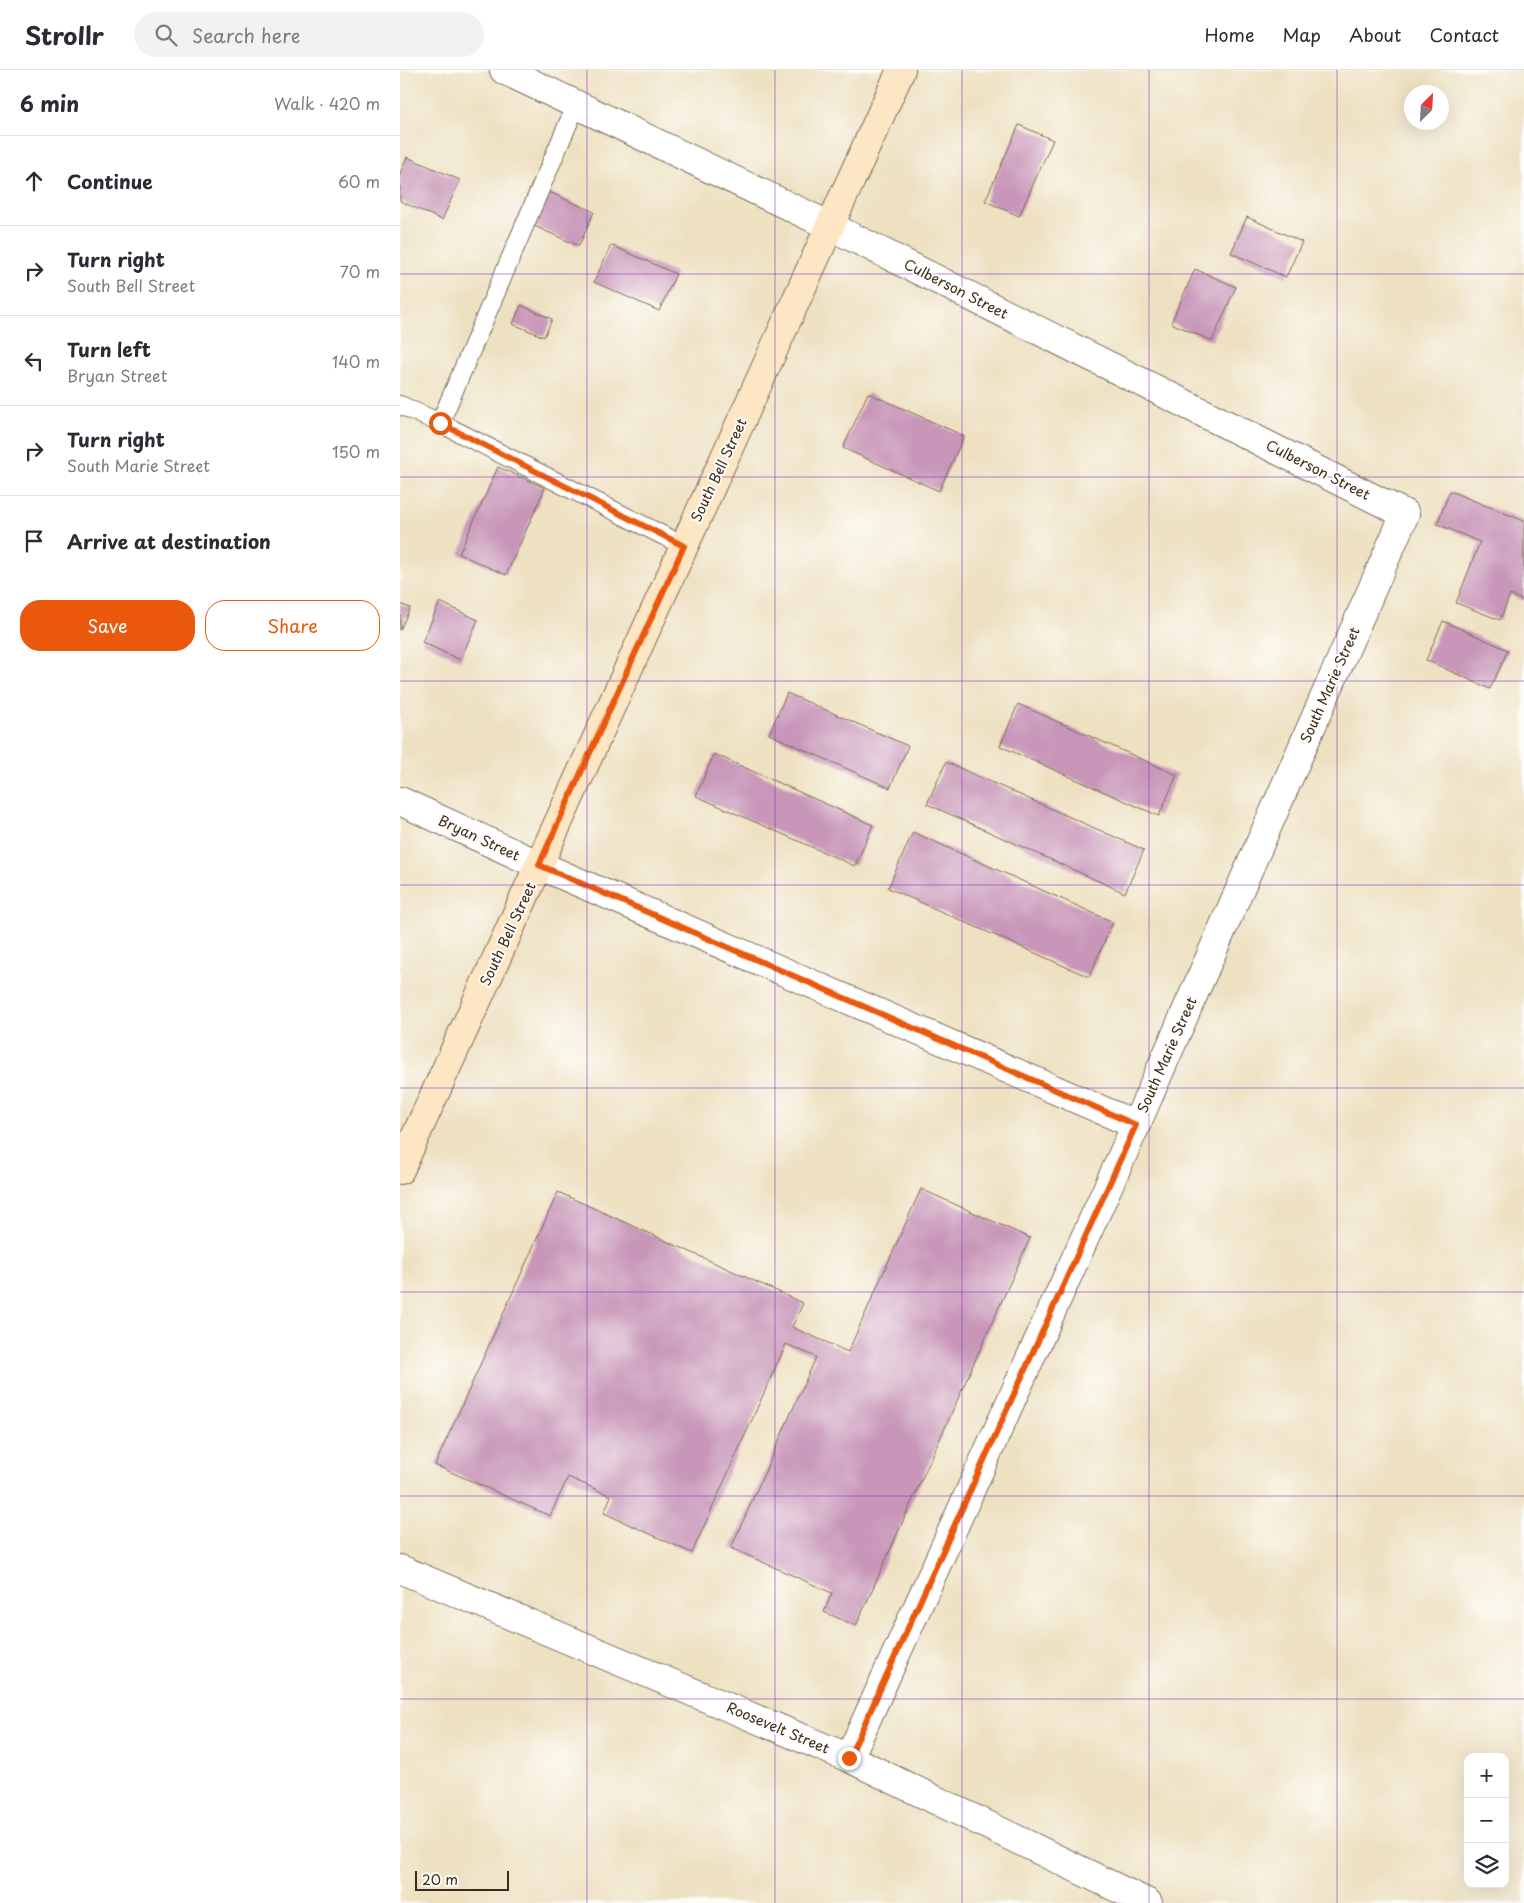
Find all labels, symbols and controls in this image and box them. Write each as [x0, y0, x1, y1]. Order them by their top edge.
search box [134, 12, 484, 57]
text: Strollr [25, 17, 104, 53]
icon: search [152, 21, 180, 49]
text: Search here [192, 21, 301, 49]
text: Home [1204, 21, 1254, 48]
text: Map [1282, 21, 1321, 48]
text: About [1349, 21, 1401, 48]
text: Contact [1429, 21, 1499, 48]
north arrow [1404, 85, 1449, 130]
text: 6 min [20, 87, 79, 119]
text: Walk · 420 m [274, 91, 380, 115]
icon: ahead [20, 167, 48, 195]
text: Continue [67, 167, 153, 195]
text: 60 m [338, 169, 380, 193]
text: Turn right [67, 245, 165, 273]
street label: Culberson Street [900, 253, 1012, 324]
icon: right [20, 257, 48, 285]
text: 70 m [340, 259, 380, 283]
text: South Bell Street [67, 273, 195, 297]
text: Turn left [67, 335, 151, 363]
icon: left [20, 347, 48, 375]
text: 140 m [332, 349, 380, 373]
text: Bryan Street [67, 363, 167, 387]
route start [429, 412, 452, 435]
street label: South Bell Street [685, 414, 752, 525]
text: Turn right [67, 425, 165, 453]
street label: Culberson Street [1262, 434, 1374, 505]
icon: right [20, 437, 48, 465]
text: 150 m [332, 439, 380, 463]
text: South Marie Street [67, 453, 210, 477]
icon: arrive [20, 527, 48, 555]
text: Arrive at destination [67, 527, 271, 555]
button: Save [20, 600, 195, 651]
button: Share [205, 600, 380, 651]
street label: South Marie Street [1295, 623, 1365, 746]
street label: Bryan Street [435, 809, 524, 866]
street label: South Bell Street [474, 878, 541, 989]
street label: South Marie Street [1132, 993, 1202, 1116]
street label: Roosevelt Street [724, 1696, 833, 1759]
route end [838, 1747, 861, 1770]
map controls [1464, 1753, 1509, 1888]
button: + [1464, 1753, 1509, 1798]
button: − [1464, 1798, 1509, 1843]
button: layers [1464, 1843, 1509, 1888]
scale bar [415, 1868, 509, 1891]
text: 20 m [422, 1869, 458, 1890]

